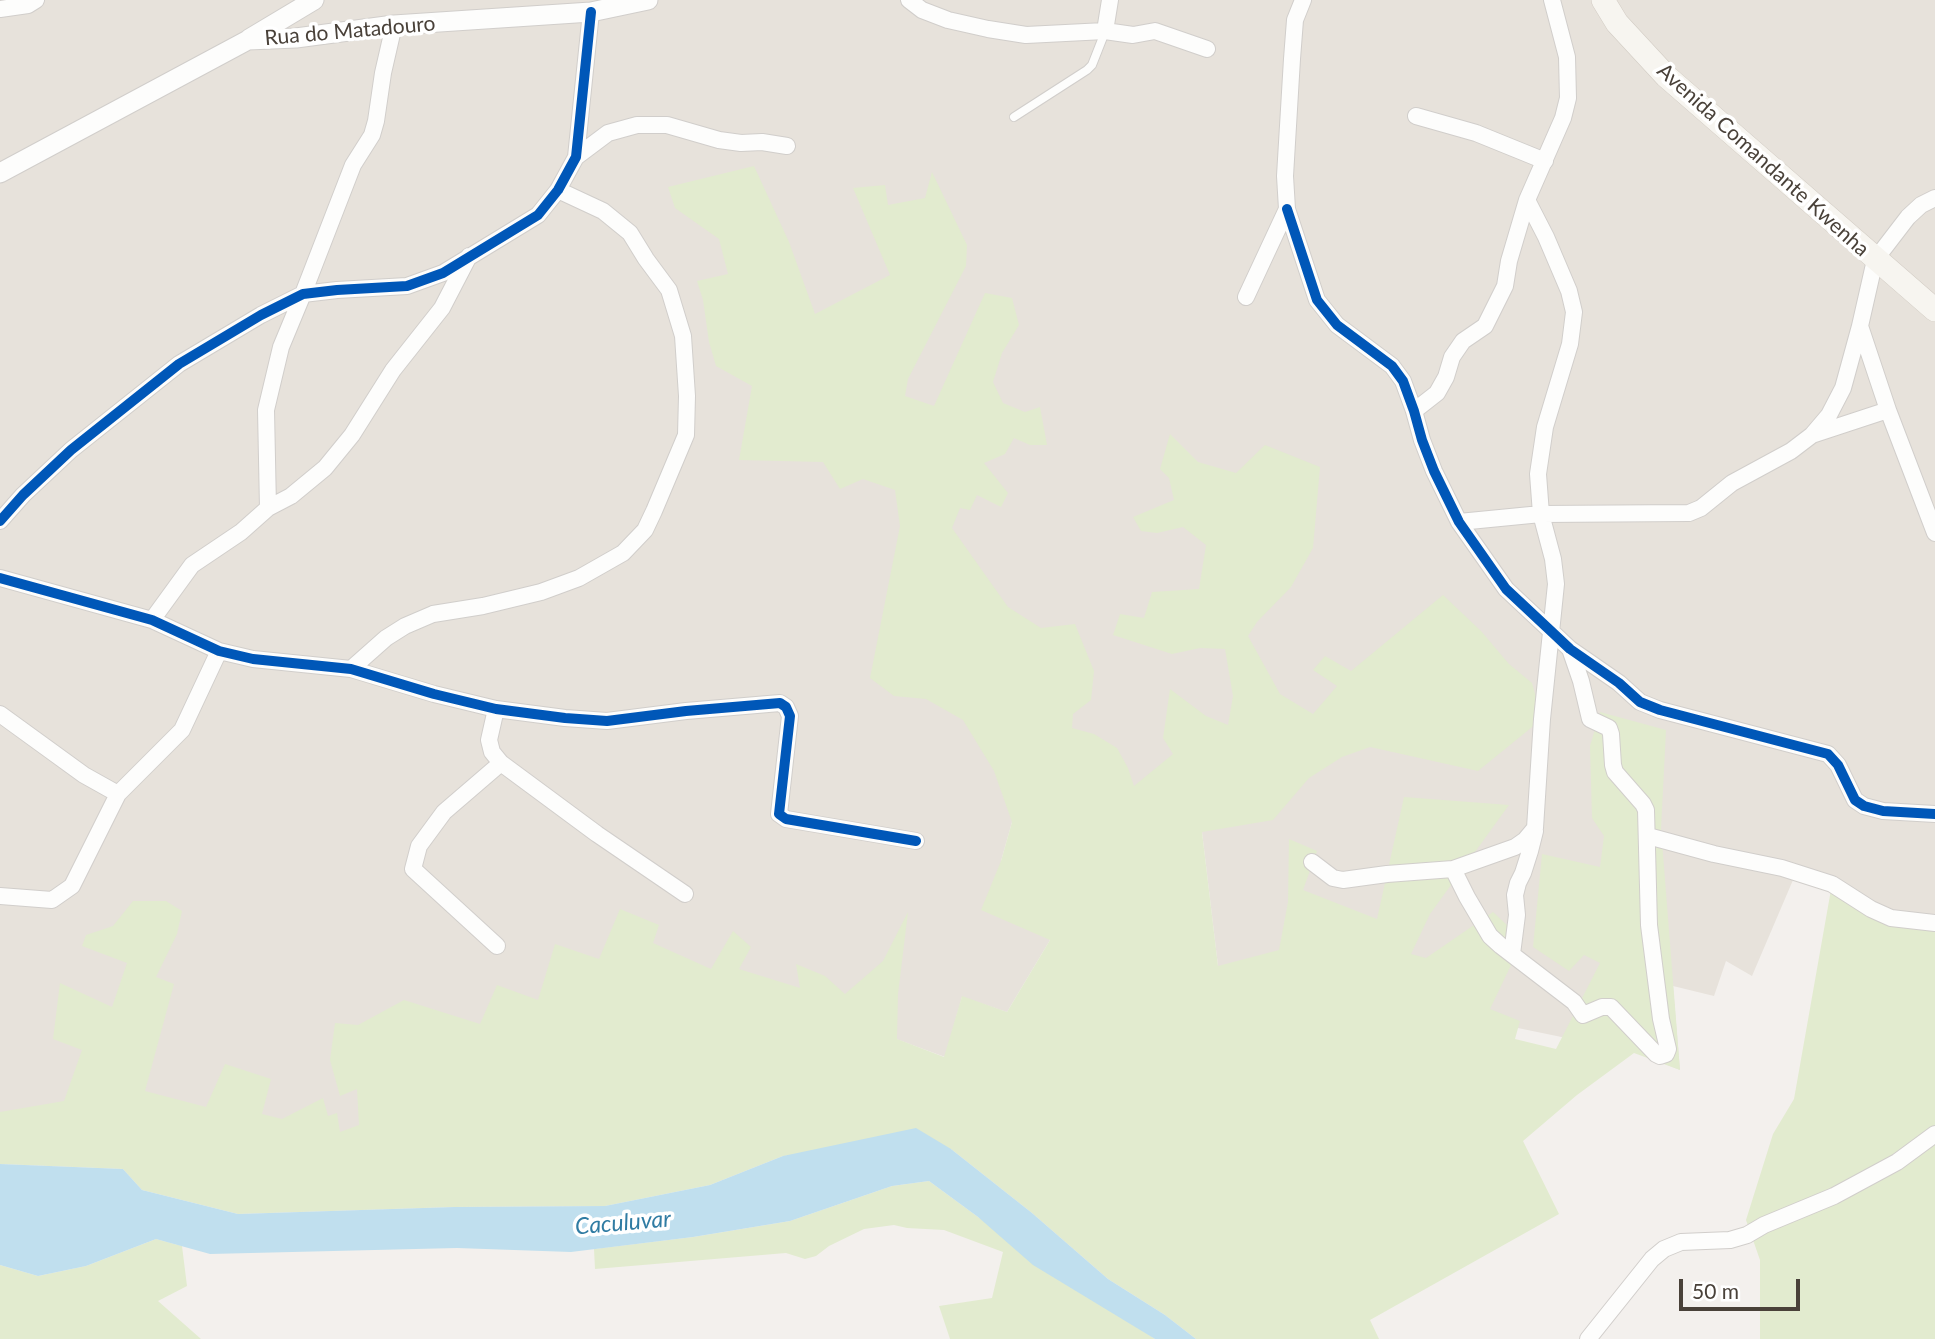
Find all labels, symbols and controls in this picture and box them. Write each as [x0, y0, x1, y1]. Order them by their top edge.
street label: Rua do Matadouro [264, 11, 436, 51]
street label: Avenida Comandante Kwenha [1652, 58, 1874, 262]
water label: Caculuvar [574, 1205, 672, 1241]
scale bar [1683, 1266, 1804, 1310]
text: 50 m [1692, 1278, 1739, 1303]

